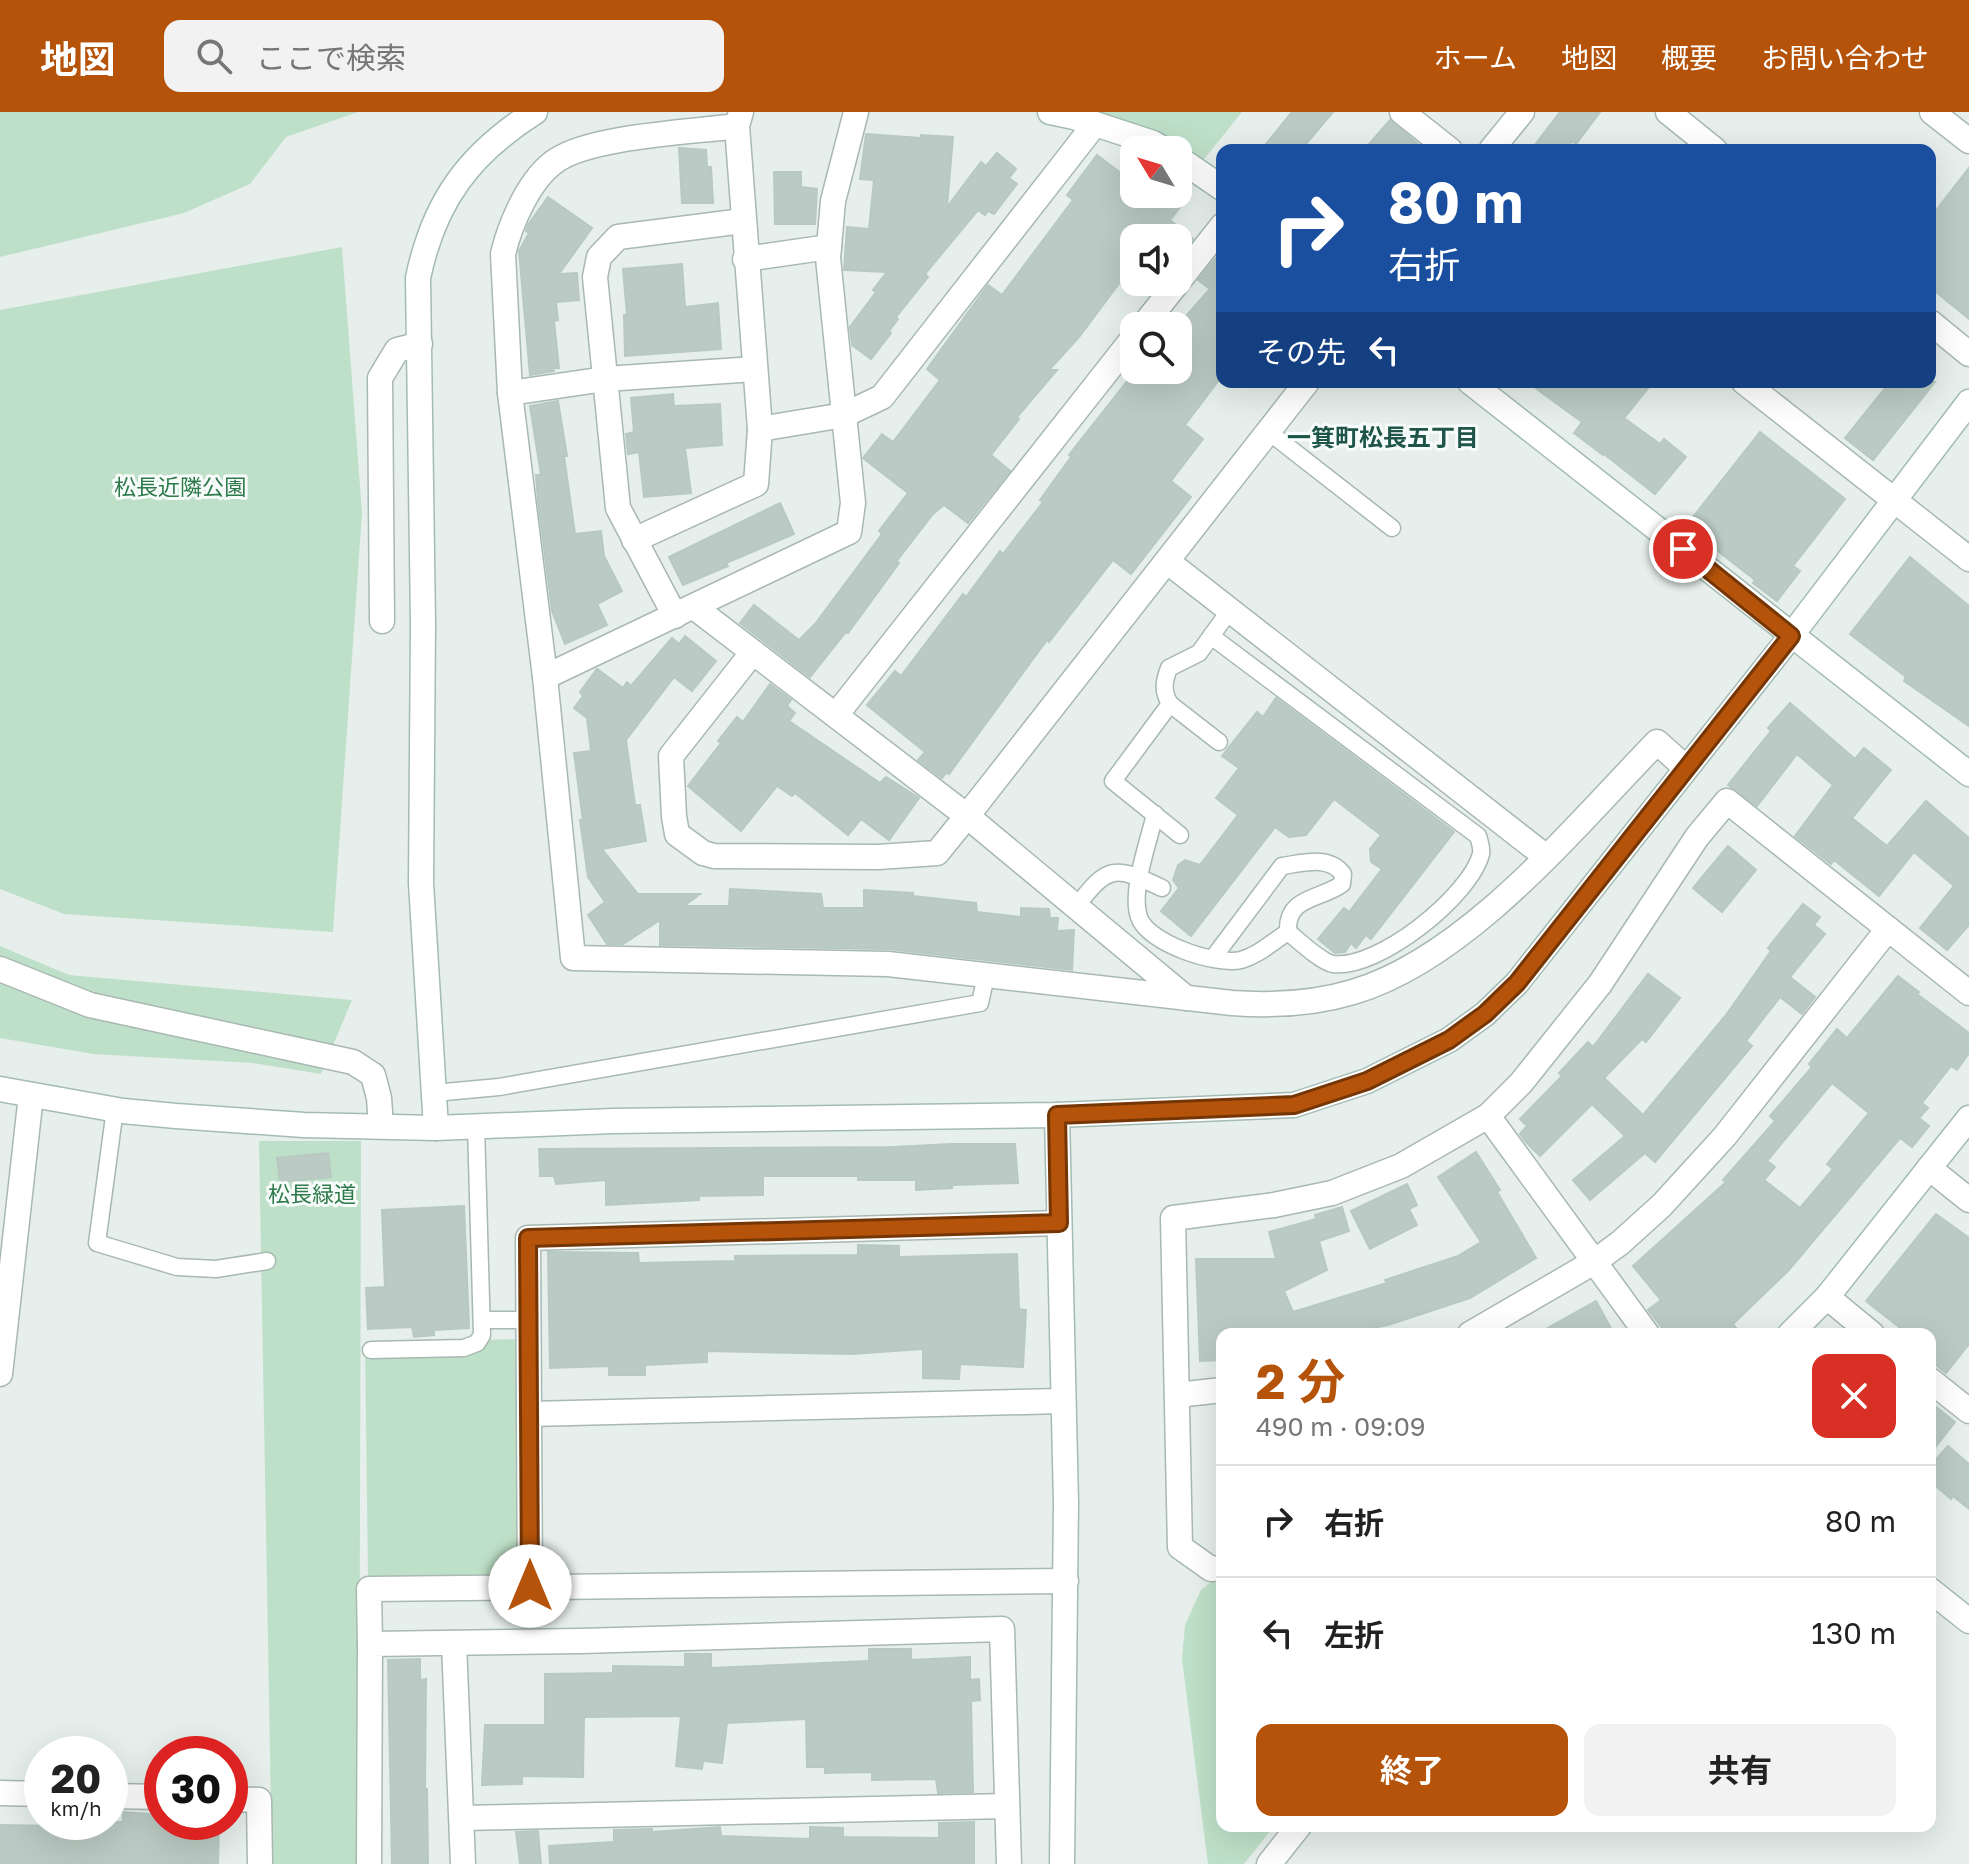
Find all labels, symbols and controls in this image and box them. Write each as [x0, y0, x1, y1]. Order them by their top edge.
search box [164, 20, 724, 92]
icon: search [192, 34, 236, 78]
text: 地図 [40, 36, 116, 81]
text: ここで検索 [256, 40, 406, 76]
text: ホーム [1434, 41, 1517, 74]
text: 地図 [1561, 41, 1617, 74]
text: 概要 [1661, 41, 1717, 74]
text: お問い合わせ [1761, 41, 1929, 74]
north arrow [1120, 136, 1192, 208]
map controls [1120, 136, 1192, 384]
text: 80 m [1388, 168, 1523, 235]
icon: right [1256, 176, 1360, 280]
button: sound [1120, 224, 1192, 296]
text: 右折 [1388, 243, 1460, 286]
button: search [1120, 312, 1192, 384]
icon: left [1362, 328, 1406, 372]
text: その先 [1256, 334, 1346, 370]
district label: 一箕町松長五丁目 [1287, 422, 1479, 451]
park label: 松長近隣公園 [114, 473, 246, 500]
pin [1649, 515, 1717, 583]
icon: arrive [1661, 527, 1705, 571]
park label: 松長緑道 [268, 1180, 356, 1207]
text: 2 分 [1256, 1352, 1345, 1410]
button: close [1812, 1354, 1896, 1438]
text: 490 m · 09:09 [1256, 1411, 1426, 1442]
icon: right [1256, 1499, 1300, 1543]
text: 80 m [1825, 1503, 1896, 1539]
text: 右折 [1324, 1505, 1384, 1541]
position arrow [488, 1544, 572, 1628]
icon: left [1256, 1611, 1300, 1655]
text: 130 m [1811, 1615, 1896, 1651]
text: 左折 [1324, 1617, 1384, 1653]
button: 終了 [1256, 1724, 1568, 1816]
button: 共有 [1584, 1724, 1896, 1816]
speed limit sign: 30 [144, 1736, 248, 1840]
text: 20 [51, 1754, 101, 1802]
text: km/h [51, 1796, 101, 1820]

